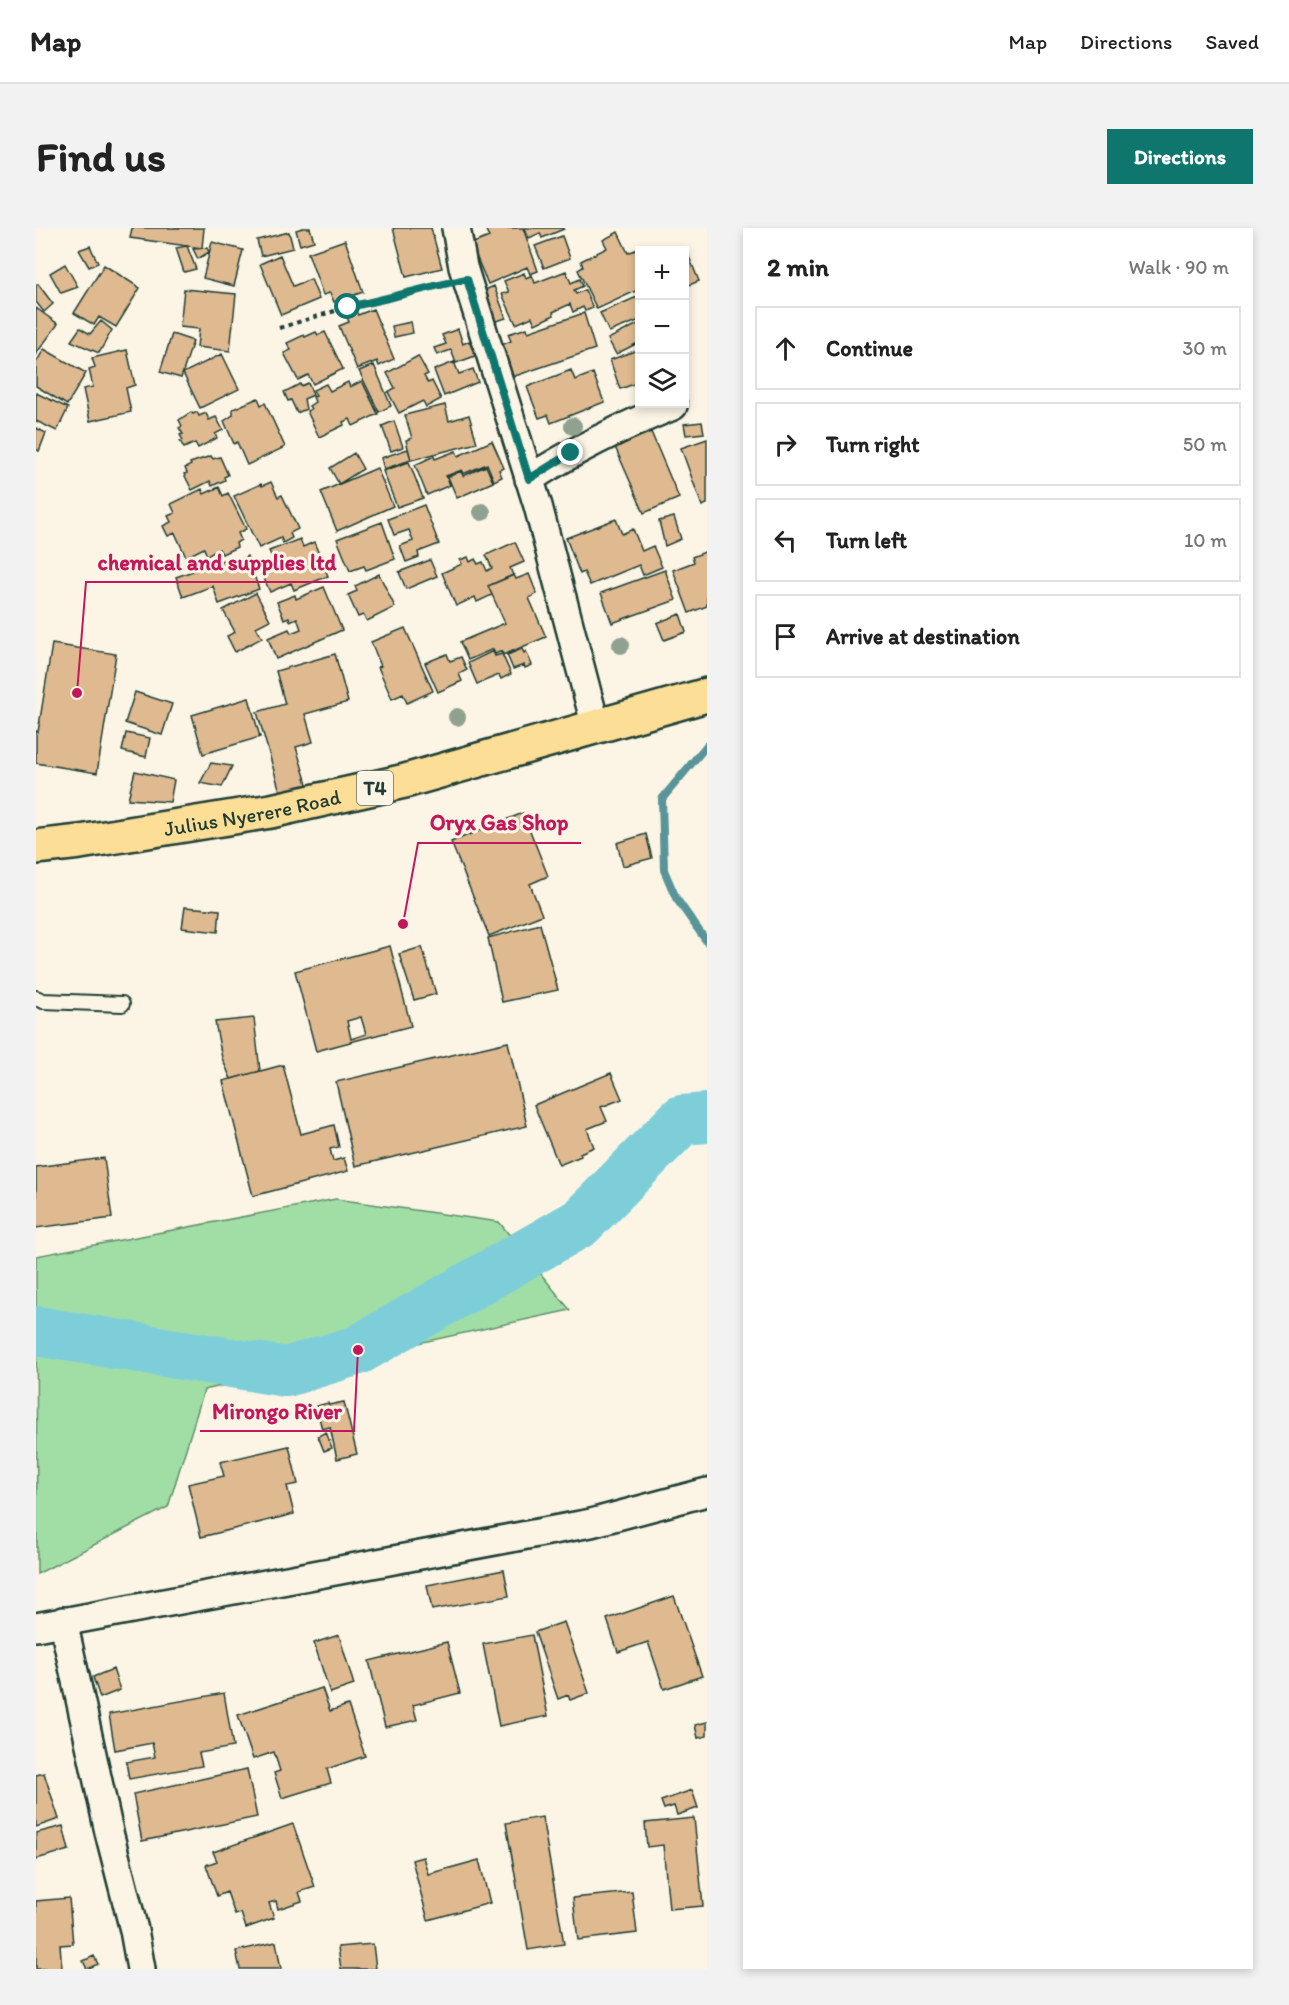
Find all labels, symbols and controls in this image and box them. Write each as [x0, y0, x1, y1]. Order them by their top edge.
text: Map [30, 24, 81, 58]
text: Map [1009, 29, 1047, 54]
text: Directions [1080, 29, 1172, 54]
text: Saved [1205, 29, 1259, 54]
button: Directions [1107, 129, 1253, 184]
text: Find us [36, 131, 166, 182]
map controls [635, 246, 689, 408]
button: + [635, 246, 689, 300]
text: 2 min [767, 251, 829, 283]
text: Walk · 90 m [1128, 255, 1229, 279]
route start [334, 293, 360, 319]
button: − [635, 300, 689, 354]
icon: ahead [769, 332, 802, 365]
text: Continue [826, 335, 913, 362]
text: 30 m [1182, 336, 1227, 360]
button: layers [635, 354, 689, 408]
icon: right [769, 428, 802, 461]
text: Turn right [826, 431, 920, 458]
text: 50 m [1183, 432, 1227, 456]
route end [557, 439, 583, 465]
icon: left [769, 524, 802, 557]
text: Turn left [826, 527, 907, 554]
text: 10 m [1184, 528, 1227, 552]
callout: chemical and supplies ltd [86, 542, 348, 582]
text: chemical and supplies ltd [98, 549, 337, 576]
icon: arrive [769, 620, 802, 653]
text: Arrive at destination [826, 623, 1020, 650]
road number: T4 [357, 771, 393, 805]
street label: Julius Nyerere Road [162, 783, 343, 841]
callout: Oryx Gas Shop [418, 803, 581, 843]
text: Oryx Gas Shop [430, 809, 569, 836]
callout: Mirongo River [200, 1391, 354, 1431]
text: Mirongo River [212, 1398, 343, 1425]

